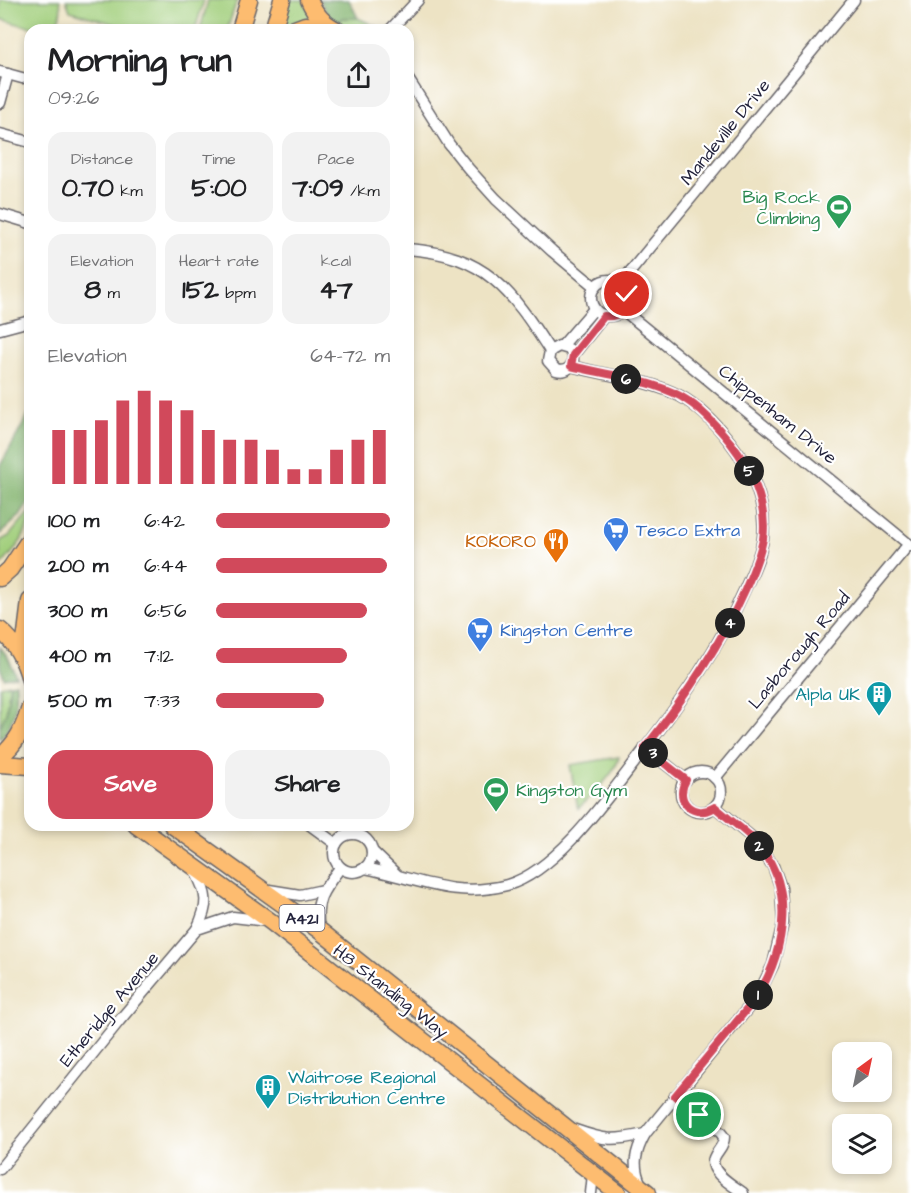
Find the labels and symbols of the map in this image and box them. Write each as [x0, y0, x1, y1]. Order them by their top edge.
street label: Mandeville Drive [675, 74, 776, 191]
place label: Big Rock Climbing [743, 185, 820, 232]
sports icon: Big Rock Climbing [824, 192, 854, 230]
pin [601, 268, 652, 319]
street label: Chippenham Drive [713, 359, 842, 470]
pin: 6 [611, 364, 641, 394]
pin: 5 [734, 456, 764, 486]
supermarket icon: Tesco Extra [601, 515, 631, 553]
place label: Tesco Extra [636, 518, 740, 543]
restaurant icon: KOKORO [541, 526, 571, 564]
place label: KOKORO [465, 529, 536, 554]
street label: Lasborough Road [743, 586, 857, 715]
pin: 4 [715, 608, 745, 638]
supermarket icon: Kingston Centre [465, 615, 495, 653]
place label: Kingston Centre [500, 618, 633, 644]
building icon: Alpla UK [864, 679, 894, 717]
place label: Alpla UK [795, 682, 860, 707]
pin: 3 [638, 738, 668, 768]
sports icon: Kingston Gym [481, 775, 511, 813]
place label: Kingston Gym [516, 778, 627, 804]
pin: 2 [744, 831, 774, 861]
road number: A421 [280, 905, 324, 931]
street label: H8 Standing Way [327, 938, 454, 1045]
street label: Etheridge Avenue [54, 946, 166, 1073]
pin: 1 [743, 980, 773, 1010]
north arrow [832, 1042, 892, 1102]
place label: Waitrose Regional Distribution Centre [288, 1065, 446, 1111]
building icon: Waitrose Regional Distribution Centre [253, 1072, 283, 1110]
pin [673, 1089, 724, 1140]

